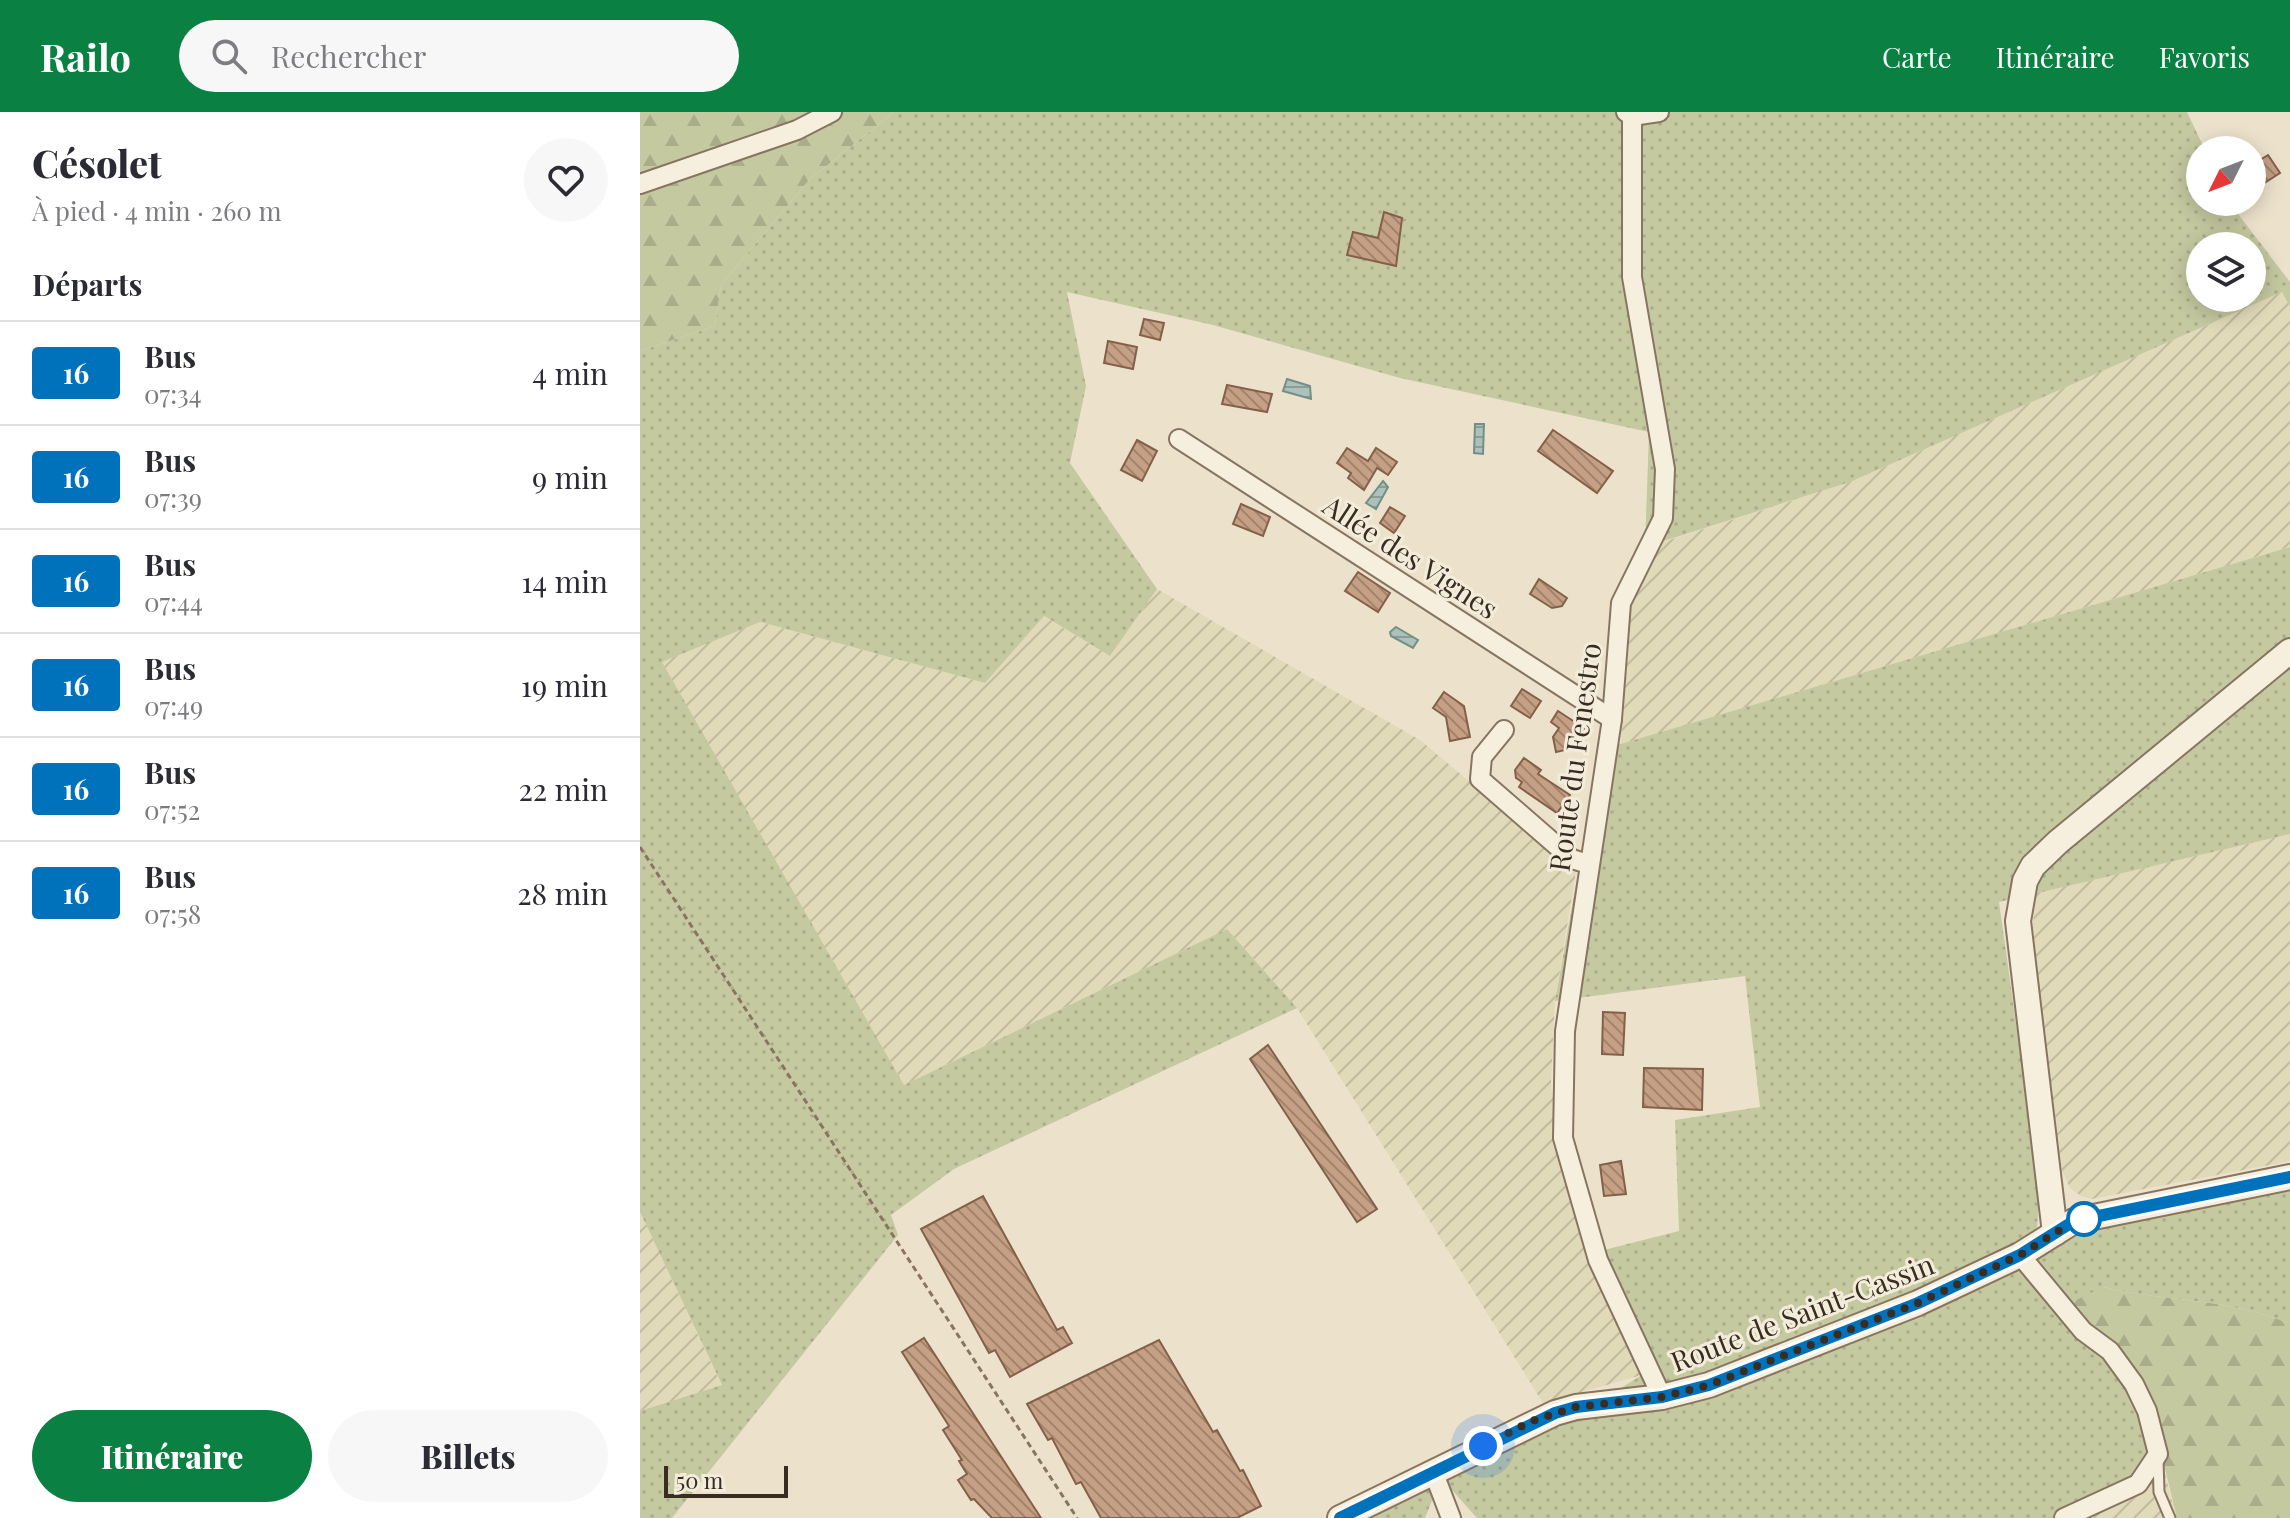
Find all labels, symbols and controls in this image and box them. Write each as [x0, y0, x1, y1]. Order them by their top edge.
search box [179, 20, 739, 92]
text: Railo [40, 31, 131, 82]
icon: search [207, 34, 251, 78]
text: Rechercher [271, 36, 426, 76]
text: Carte [1882, 38, 1952, 75]
text: Itinéraire [1996, 38, 2115, 75]
text: Favoris [2159, 38, 2250, 75]
north arrow [2186, 136, 2266, 216]
map controls [2186, 136, 2266, 312]
text: Césolet [32, 137, 161, 188]
button: heart [524, 138, 608, 222]
text: À pied · 4 min · 260 m [32, 193, 282, 228]
button: layers [2186, 232, 2266, 312]
text: Départs [32, 264, 142, 304]
text: Bus [144, 336, 196, 376]
text: 4 min [532, 353, 608, 393]
text: 16 [63, 354, 89, 391]
text: 07:34 [144, 376, 202, 411]
text: Bus [144, 440, 196, 480]
text: 9 min [532, 457, 608, 497]
text: 16 [63, 458, 89, 495]
text: 07:39 [144, 480, 202, 515]
street label: Allée des Vignes [1316, 485, 1505, 626]
text: Bus [144, 544, 196, 584]
text: 14 min [521, 561, 608, 601]
text: 16 [63, 562, 89, 599]
text: 07:44 [144, 584, 203, 619]
street label: Route du Fenestro [1540, 640, 1608, 874]
text: Bus [144, 648, 196, 688]
text: 19 min [521, 665, 608, 705]
text: 16 [63, 666, 89, 703]
text: 07:49 [144, 688, 203, 723]
text: Bus [144, 752, 196, 792]
text: 22 min [518, 769, 608, 809]
text: 16 [63, 770, 89, 807]
text: 07:52 [144, 792, 200, 827]
text: Bus [144, 856, 196, 896]
text: 28 min [517, 873, 608, 913]
text: 16 [63, 874, 89, 911]
text: 07:58 [144, 896, 201, 931]
unlabelled marker [2067, 1202, 2101, 1236]
street label: Route de Saint-Cassin [1665, 1245, 1939, 1379]
button: Itinéraire [32, 1410, 312, 1502]
button: Billets [328, 1410, 608, 1502]
your location [1463, 1426, 1503, 1466]
scale bar [664, 1462, 788, 1498]
text: 50 m [676, 1465, 723, 1495]

